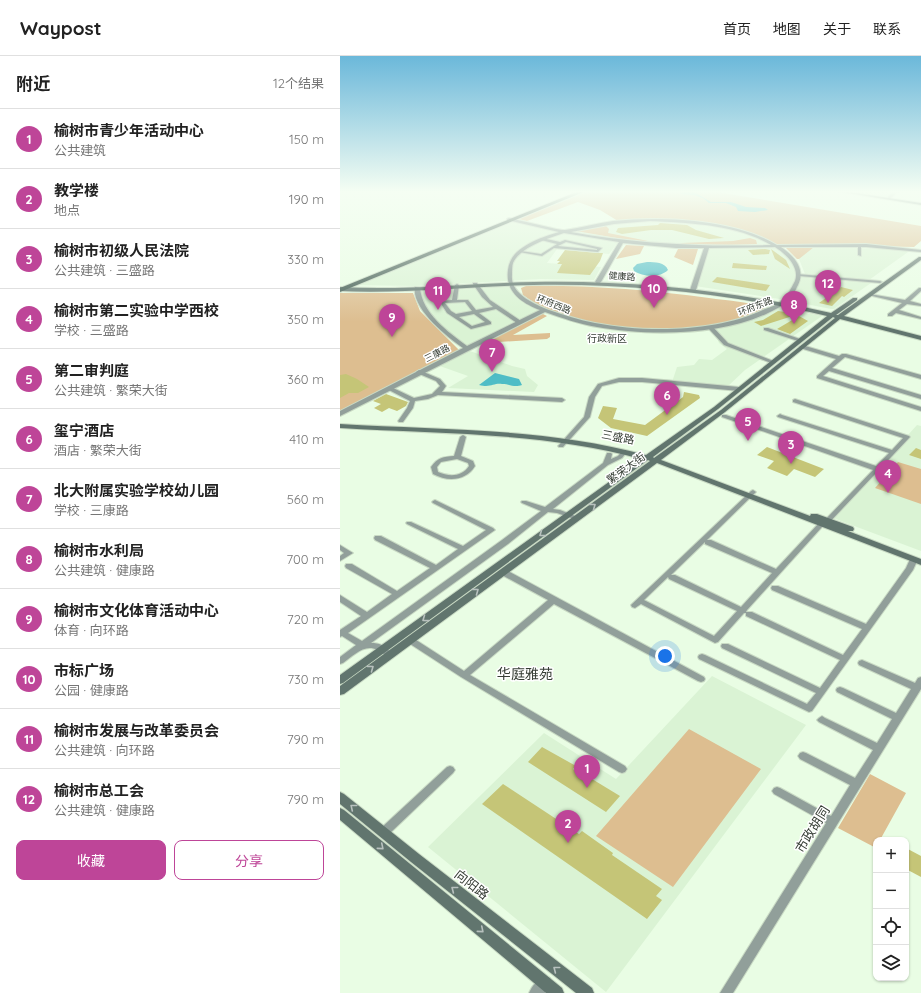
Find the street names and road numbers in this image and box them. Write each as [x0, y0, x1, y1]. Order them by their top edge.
street label: 健康路 [608, 270, 636, 282]
street label: 环府西路 [535, 292, 573, 316]
street label: 环府东路 [736, 294, 774, 318]
street label: 三康路 [422, 342, 452, 364]
street label: 三盛路 [600, 427, 636, 447]
street label: 繁荣大街 [604, 449, 648, 487]
street label: 市政胡同 [791, 803, 833, 855]
street label: 向阳路 [452, 866, 492, 902]

